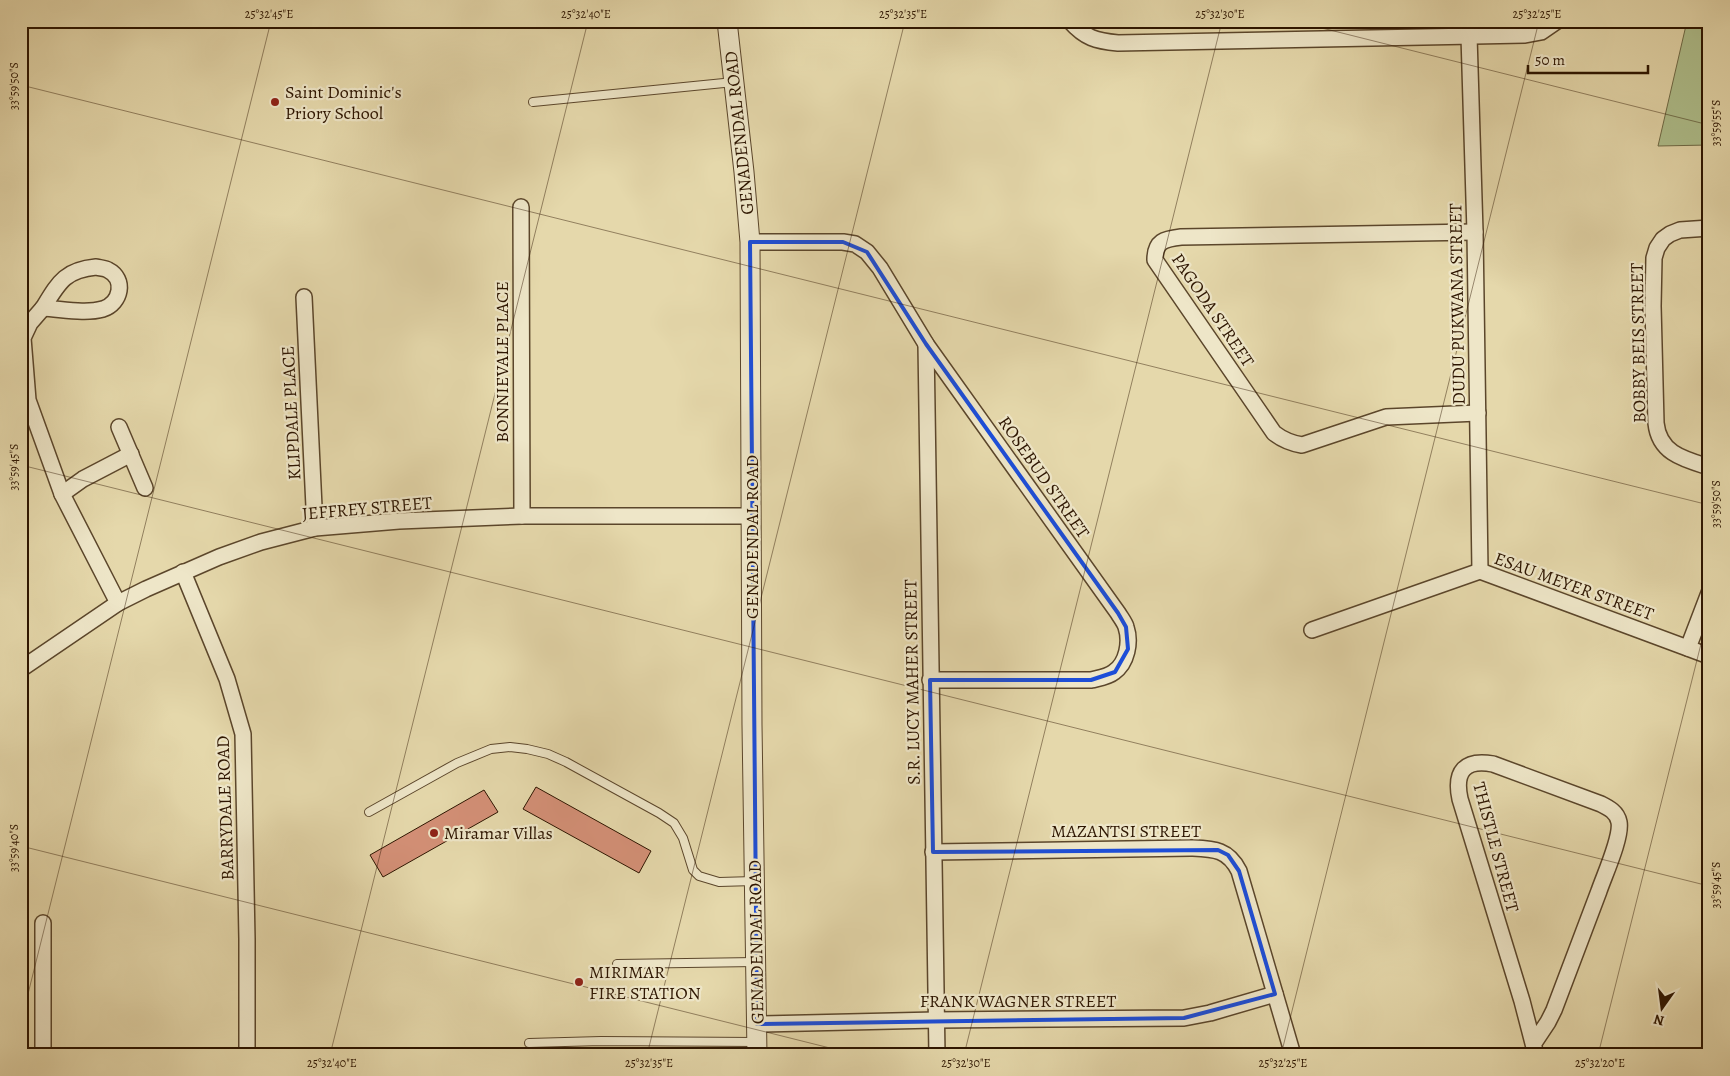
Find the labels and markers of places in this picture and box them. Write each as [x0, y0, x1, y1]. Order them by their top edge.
place label: Saint Dominic's Priory School [285, 80, 402, 125]
marker: Saint Dominic's Priory School [269, 96, 281, 108]
place label: Miramar Villas [444, 821, 553, 845]
marker: Miramar Villas [428, 827, 440, 839]
place label: MIRIMAR FIRE STATION [589, 960, 701, 1005]
marker: MIRIMAR FIRE STATION [573, 976, 585, 988]

